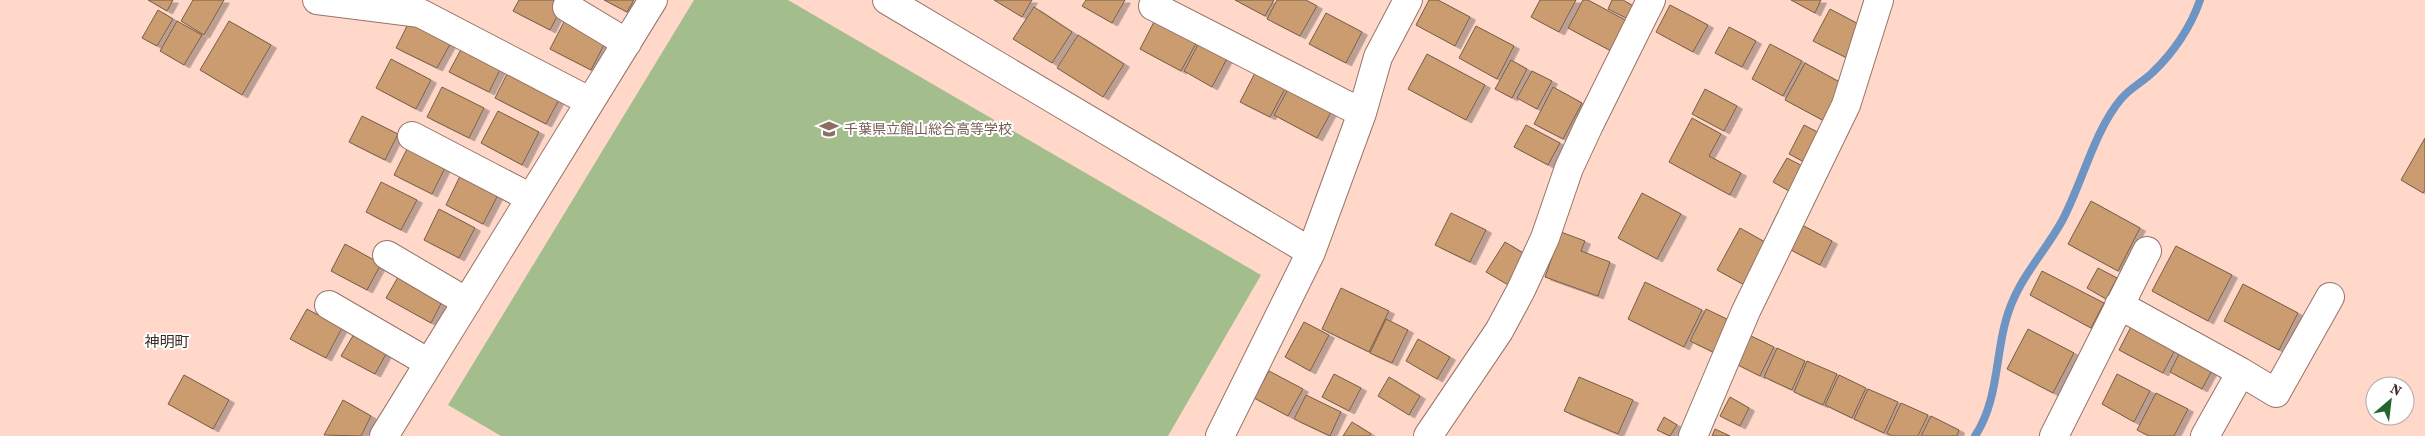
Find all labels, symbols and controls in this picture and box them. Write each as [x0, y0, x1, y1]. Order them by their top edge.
school or university icon: 千葉県立館山総合高等学校 [818, 118, 840, 140]
place label: 千葉県立館山総合高等学校 [844, 119, 1012, 139]
district label: 神明町 [144, 331, 190, 352]
north arrow [2365, 376, 2415, 426]
text: N [2387, 378, 2405, 401]

